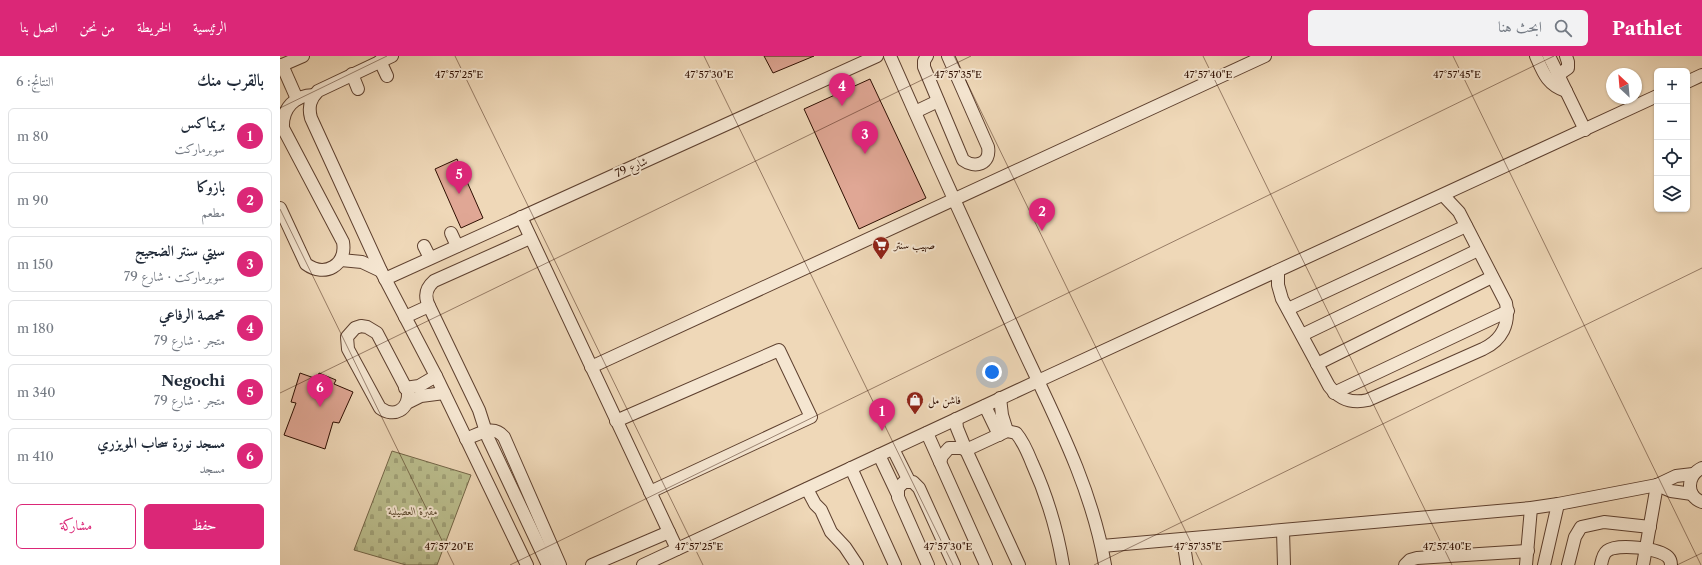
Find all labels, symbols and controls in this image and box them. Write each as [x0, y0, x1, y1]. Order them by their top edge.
search box [1308, 10, 1588, 46]
text: ابحث هنا [1498, 17, 1542, 36]
icon: search [1552, 17, 1574, 39]
text: Pathlet [1612, 17, 1682, 40]
text: اتصل بنا [20, 18, 58, 36]
text: من نحن [80, 18, 115, 36]
text: الخريطة [137, 18, 171, 36]
text: الرئيسية [193, 18, 227, 36]
text: 47°57'25"E [435, 68, 483, 81]
text: 47°57'30"E [685, 68, 734, 81]
text: 47°57'35"E [934, 68, 982, 81]
text: 47°57'40"E [1184, 68, 1232, 81]
text: 47°57'45"E [1433, 68, 1481, 81]
north arrow [1606, 68, 1642, 104]
map controls [1654, 68, 1690, 212]
button: + [1654, 68, 1690, 104]
text: بالقرب منك [197, 70, 264, 90]
text: النتائج: 6 [16, 73, 54, 89]
pin: 4 [829, 73, 855, 106]
button: − [1654, 104, 1690, 140]
text: بريماكس [180, 113, 225, 132]
pin: 3 [852, 121, 878, 154]
text: 80 m [17, 128, 49, 144]
text: 1 [247, 128, 253, 144]
text: سوبرماركت [175, 140, 225, 156]
button: locate [1654, 140, 1690, 176]
street label: شارع 79 [613, 154, 651, 183]
pin: 5 [446, 161, 472, 194]
button: layers [1654, 176, 1690, 212]
text: بازوكا [197, 177, 225, 196]
text: 90 m [17, 192, 48, 208]
text: 2 [246, 192, 254, 208]
pin: 2 [1029, 198, 1055, 231]
text: مطعم [201, 204, 225, 220]
supermarket icon: صهيب سنتر [871, 235, 891, 260]
place label: صهيب سنتر [893, 238, 935, 253]
text: سيتي سنتر الضجيج [135, 241, 225, 260]
text: 150 m [17, 256, 53, 272]
text: 3 [246, 256, 254, 272]
text: سوبرماركت · شارع 79 [124, 268, 225, 284]
text: محمصة الرفاعي [159, 305, 225, 324]
text: 180 m [17, 320, 54, 336]
text: 4 [246, 320, 254, 336]
text: متجر · شارع 79 [154, 332, 225, 348]
your location [982, 362, 1002, 382]
text: Negochi [161, 371, 225, 390]
pin: 6 [307, 374, 333, 407]
text: 340 m [17, 384, 56, 400]
text: 5 [246, 384, 254, 400]
shop icon: فاشن مل [905, 390, 925, 415]
text: متجر · شارع 79 [154, 392, 225, 408]
place label: فاشن مل [928, 393, 961, 409]
pin: 1 [869, 398, 895, 431]
text: مسجد نورة سحاب المويزري [97, 433, 225, 452]
text: 410 m [17, 448, 54, 464]
text: 6 [246, 448, 254, 464]
text: مسجد [199, 460, 225, 476]
button: مشاركة [16, 504, 136, 549]
button: حفظ [144, 504, 264, 549]
park label: مقبرة العضيلية [387, 504, 438, 518]
text: 47°57'20"E [424, 540, 474, 553]
text: 47°57'25"E [675, 540, 723, 553]
text: 47°57'30"E [924, 540, 973, 553]
text: 47°57'35"E [1174, 540, 1222, 553]
text: 47°57'40"E [1423, 540, 1471, 553]

